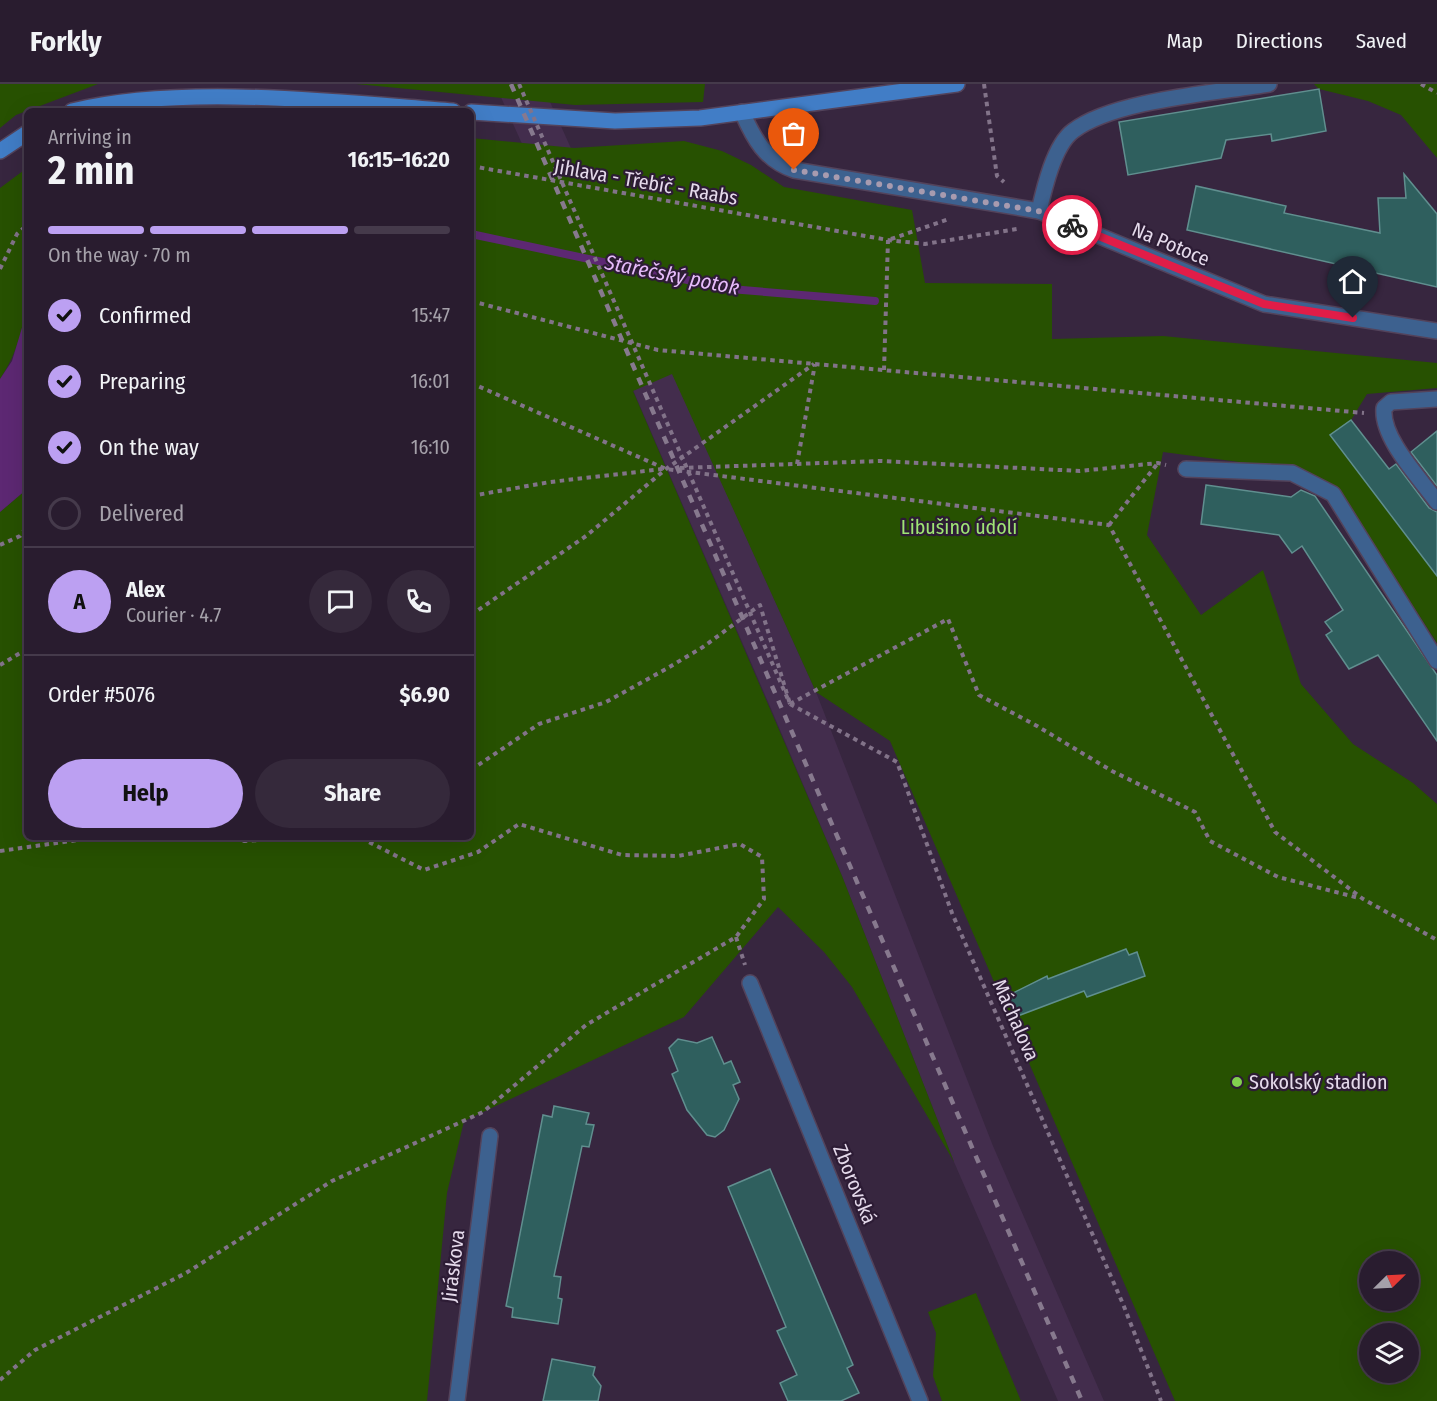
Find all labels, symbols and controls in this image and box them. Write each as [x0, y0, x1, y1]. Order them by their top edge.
text: Forkly [30, 25, 102, 58]
text: Map [1166, 28, 1203, 54]
text: Directions [1236, 28, 1323, 54]
text: Saved [1356, 28, 1407, 54]
pin [768, 108, 819, 170]
icon: bag [777, 117, 810, 150]
text: Arriving in [48, 125, 132, 149]
text: 16:15–16:20 [348, 146, 450, 173]
text: 2 min [48, 148, 134, 194]
street label: Jihlava - Třebíč - Raabs [552, 154, 740, 210]
courier [1042, 195, 1102, 255]
icon: bike [1056, 209, 1089, 242]
street label: Na Potoce [1129, 217, 1213, 271]
text: On the way · 70 m [48, 243, 191, 267]
water label: Stařečský potok [602, 249, 741, 301]
pin [1327, 256, 1378, 318]
icon: home [1336, 265, 1369, 298]
icon: check [48, 299, 81, 332]
text: Confirmed [99, 302, 192, 329]
text: 15:47 [411, 303, 450, 327]
icon: check [48, 365, 81, 398]
text: Preparing [99, 368, 185, 395]
text: 16:01 [410, 369, 450, 393]
icon: check [48, 431, 81, 464]
text: On the way [99, 434, 199, 461]
text: 16:10 [411, 435, 450, 459]
text: Delivered [99, 500, 184, 527]
park label: Libušino údolí [901, 515, 1017, 539]
button: chat [309, 570, 372, 633]
button: phone [387, 570, 450, 633]
text: Alex [126, 576, 165, 603]
text: A [74, 588, 85, 615]
text: Courier · 4.7 [126, 603, 221, 627]
text: Order #5076 [48, 681, 155, 708]
text: $6.90 [400, 681, 450, 708]
button: Help [48, 759, 243, 828]
button: Share [255, 759, 450, 828]
street label: Máchalova [987, 975, 1045, 1065]
place label: Sokolský stadion [1249, 1070, 1387, 1094]
marker: Sokolský stadion [1230, 1075, 1244, 1089]
street label: Zborovská [828, 1141, 882, 1227]
street label: Jiráskova [437, 1228, 469, 1304]
north arrow [1359, 1251, 1419, 1311]
map controls [1359, 1251, 1419, 1383]
button: layers [1359, 1323, 1419, 1383]

